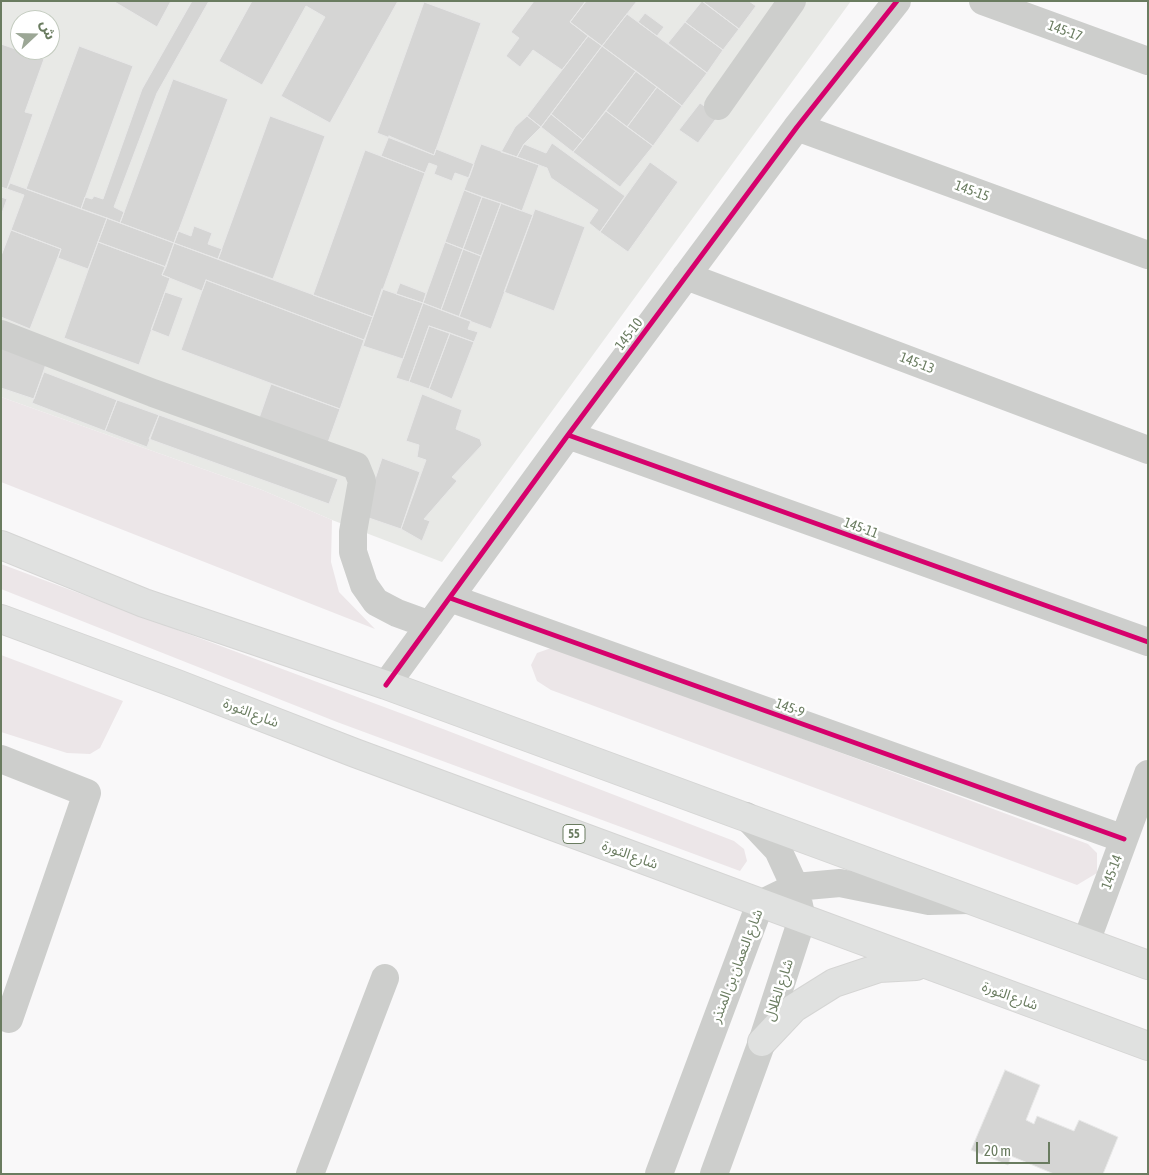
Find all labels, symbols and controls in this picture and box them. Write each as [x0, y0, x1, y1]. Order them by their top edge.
north arrow [10, 10, 60, 60]
street label: 145-17 [1045, 17, 1085, 45]
text: ش [37, 18, 59, 42]
street label: 145-15 [952, 177, 992, 205]
street label: 145-10 [612, 315, 646, 353]
street label: 145-13 [897, 349, 937, 377]
street label: 145-11 [841, 514, 881, 542]
street label: شارع الثورة [221, 695, 281, 731]
street label: 145-9 [773, 695, 807, 721]
road number: 55 [563, 824, 585, 844]
street label: شارع الثورة [600, 837, 660, 873]
street label: 145-14 [1098, 852, 1126, 892]
street label: شارع النعمان بن المنذر [708, 907, 766, 1025]
street label: شارع الظلال [761, 957, 797, 1023]
street label: شارع الثورة [980, 978, 1040, 1014]
scale bar [979, 1132, 1053, 1164]
text: 20 m [984, 1142, 1011, 1159]

